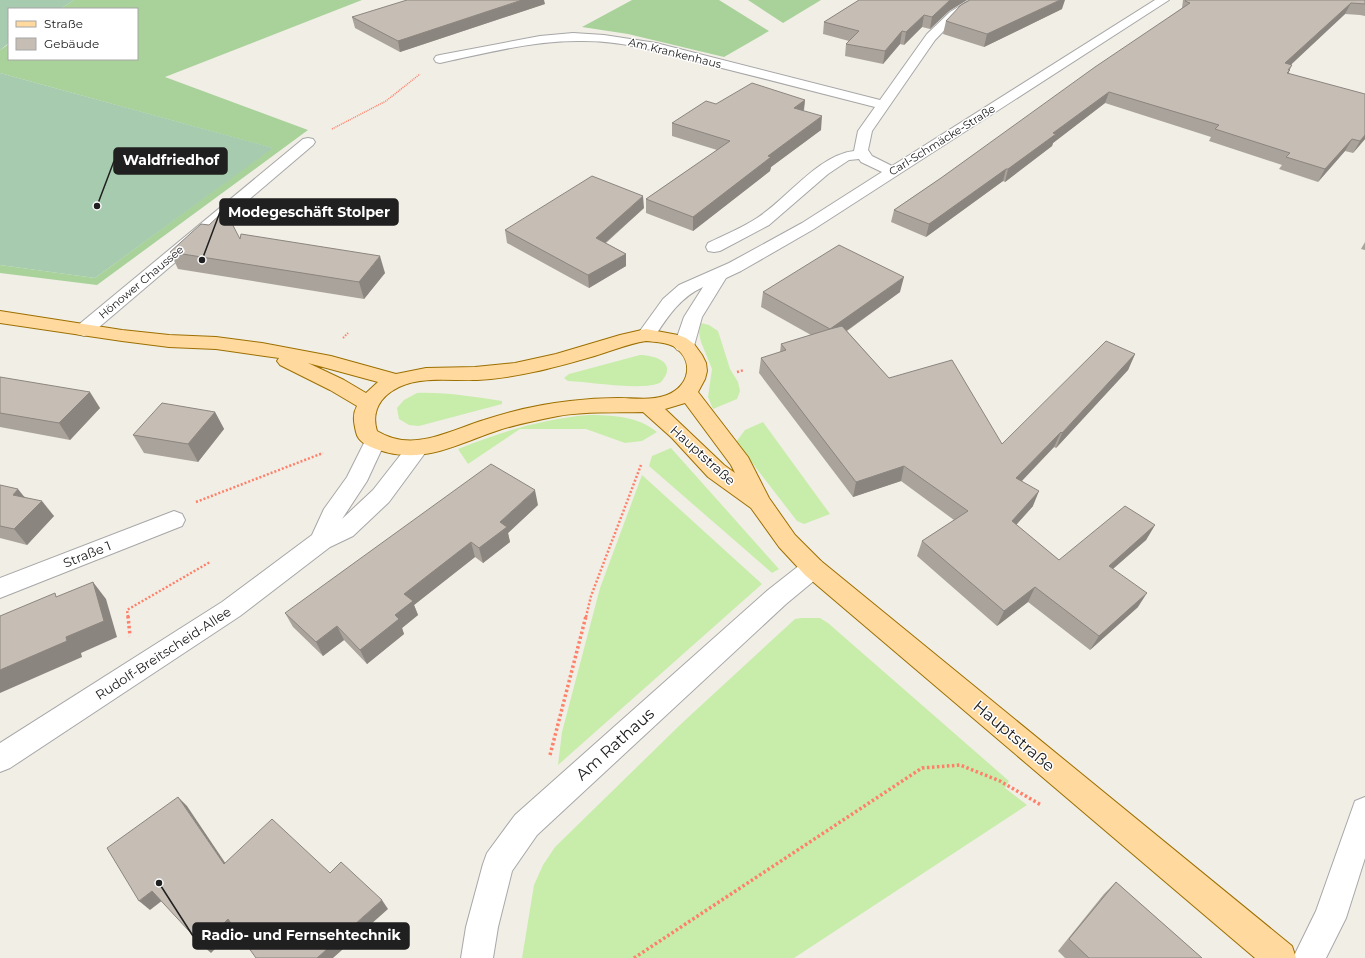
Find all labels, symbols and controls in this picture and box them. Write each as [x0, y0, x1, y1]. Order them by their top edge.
legend [8, 8, 138, 60]
text: Straße [44, 16, 83, 31]
street label: Am Krankenhaus [627, 35, 723, 71]
text: Gebäude [44, 36, 99, 51]
street label: Carl-Schmäcke-Straße [886, 101, 998, 178]
callout: Waldfriedhof [114, 148, 227, 174]
text: Waldfriedhof [123, 151, 220, 169]
callout: Modegeschäft Stolper [220, 199, 398, 225]
text: Modegeschäft Stolper [228, 203, 390, 221]
street label: Hönower Chaussee [96, 242, 187, 322]
street label: Hauptstraße [667, 422, 739, 488]
street label: Straße 1 [61, 537, 113, 571]
street label: Rudolf-Breitscheid-Allee [92, 603, 234, 703]
street label: Hauptstraße [969, 696, 1059, 776]
street label: Am Rathaus [572, 704, 658, 784]
callout: Radio- und Fernsehtechnik [193, 923, 409, 949]
text: Radio- und Fernsehtechnik [201, 926, 401, 944]

